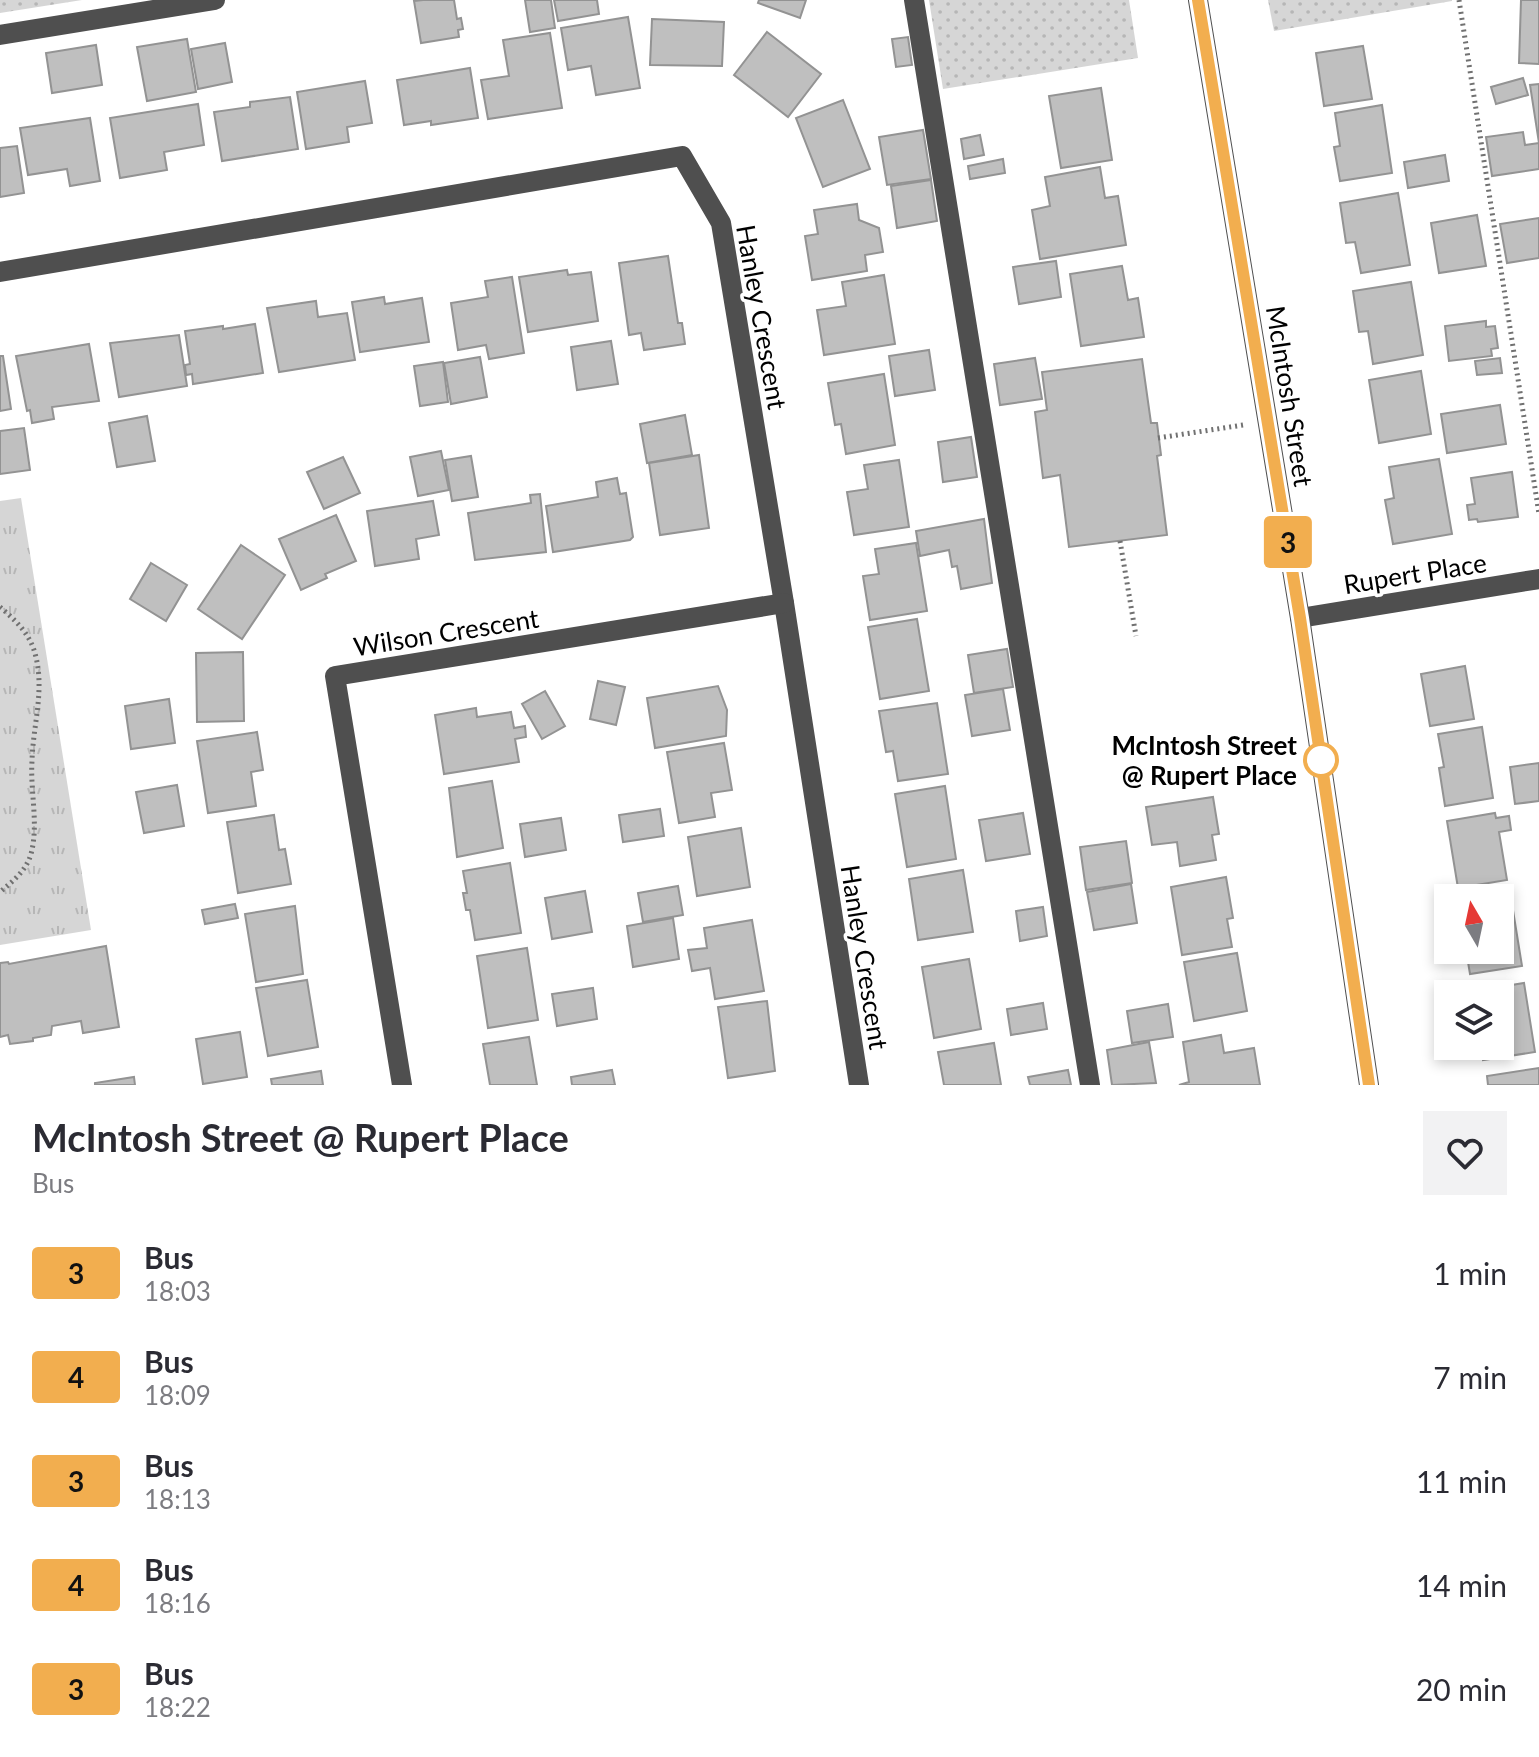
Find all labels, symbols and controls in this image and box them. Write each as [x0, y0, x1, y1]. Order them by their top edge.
street label: Hanley Crescent [730, 222, 794, 412]
street label: McIntosh Street [1260, 303, 1320, 489]
line badge: 3 [1262, 516, 1314, 568]
text: 3 [1280, 525, 1296, 559]
street label: Rupert Place [1341, 546, 1489, 600]
street label: Wilson Crescent [351, 601, 542, 662]
place label: McIntosh Street @ Rupert Place [1111, 729, 1297, 791]
marker: McIntosh Street @ Rupert Place [1304, 743, 1338, 777]
street label: Hanley Crescent [835, 862, 896, 1052]
north arrow [1434, 884, 1514, 964]
map controls [1434, 884, 1514, 1060]
button: layers [1434, 980, 1514, 1060]
button: heart [1423, 1111, 1507, 1195]
text: McIntosh Street @ Rupert Place [32, 1114, 569, 1160]
text: Bus [32, 1167, 74, 1199]
text: Bus [144, 1239, 194, 1275]
text: 1 min [1433, 1255, 1507, 1291]
text: 3 [68, 1256, 84, 1290]
text: 18:03 [144, 1275, 211, 1307]
text: Bus [144, 1343, 194, 1379]
text: 7 min [1433, 1359, 1507, 1395]
text: 4 [68, 1360, 84, 1394]
text: 18:09 [144, 1379, 211, 1411]
text: Bus [144, 1447, 194, 1483]
text: 11 min [1416, 1463, 1507, 1499]
text: 3 [68, 1464, 84, 1498]
text: 18:13 [144, 1483, 211, 1515]
text: Bus [144, 1551, 194, 1587]
text: 14 min [1416, 1567, 1507, 1603]
text: 4 [68, 1568, 84, 1602]
text: 18:16 [144, 1587, 211, 1619]
text: Bus [144, 1655, 194, 1691]
text: 20 min [1416, 1671, 1507, 1707]
text: 3 [68, 1672, 84, 1706]
text: 18:22 [144, 1691, 211, 1723]

